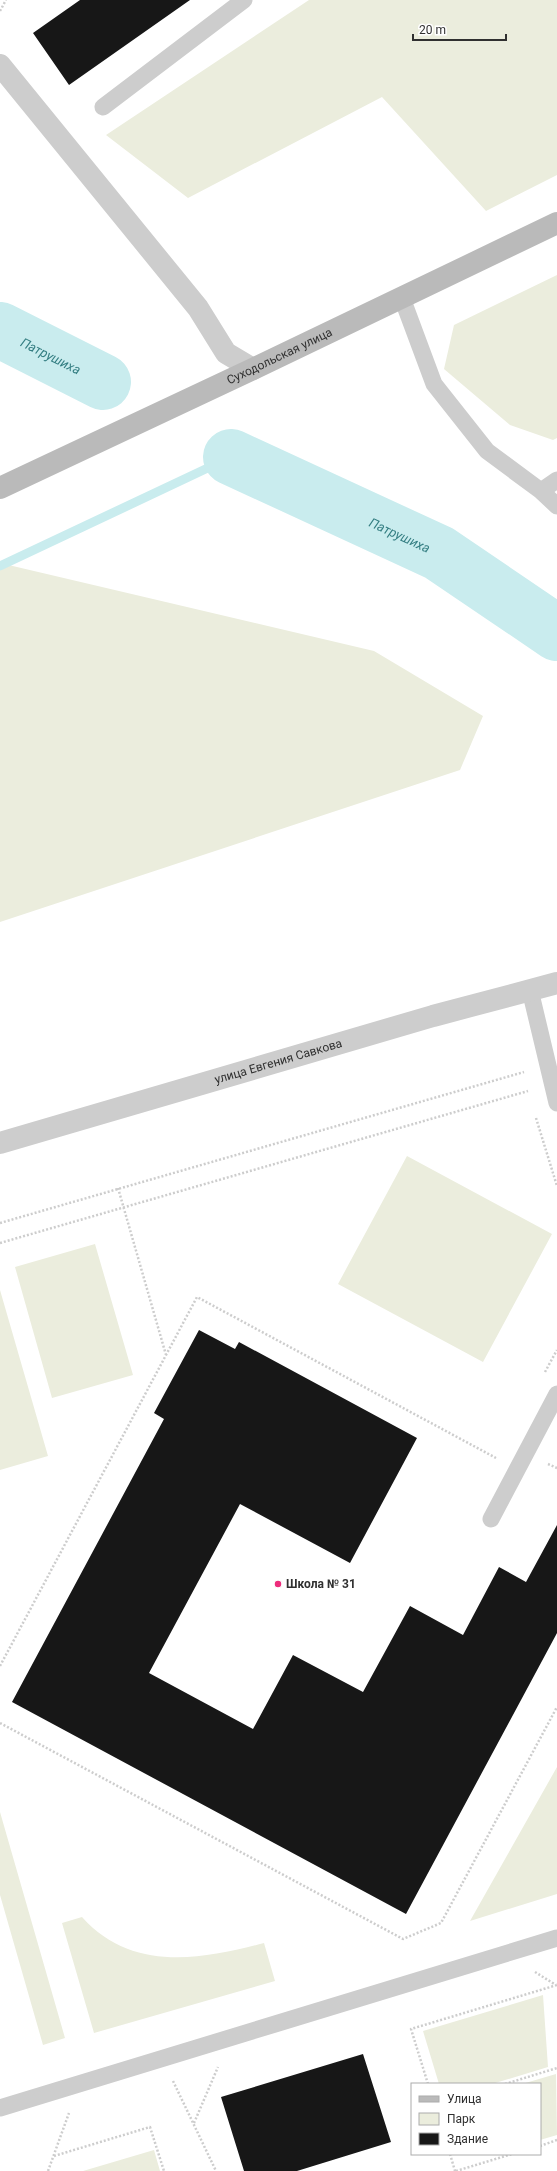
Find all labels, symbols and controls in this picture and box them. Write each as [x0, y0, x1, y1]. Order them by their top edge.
scale bar [413, 16, 506, 42]
text: 20 m [419, 23, 446, 37]
street label: Суходольская улица [225, 325, 334, 387]
water label: Патрушиха [18, 335, 83, 378]
water label: Патрушиха [367, 515, 433, 556]
street label: улица Евгения Савкова [213, 1036, 344, 1087]
place label: Школа № 31 [286, 1577, 356, 1591]
marker: Школа № 31 [273, 1579, 283, 1589]
legend [411, 2083, 541, 2155]
text: Улица [447, 2092, 482, 2106]
text: Парк [447, 2112, 476, 2126]
text: Здание [447, 2132, 488, 2146]

